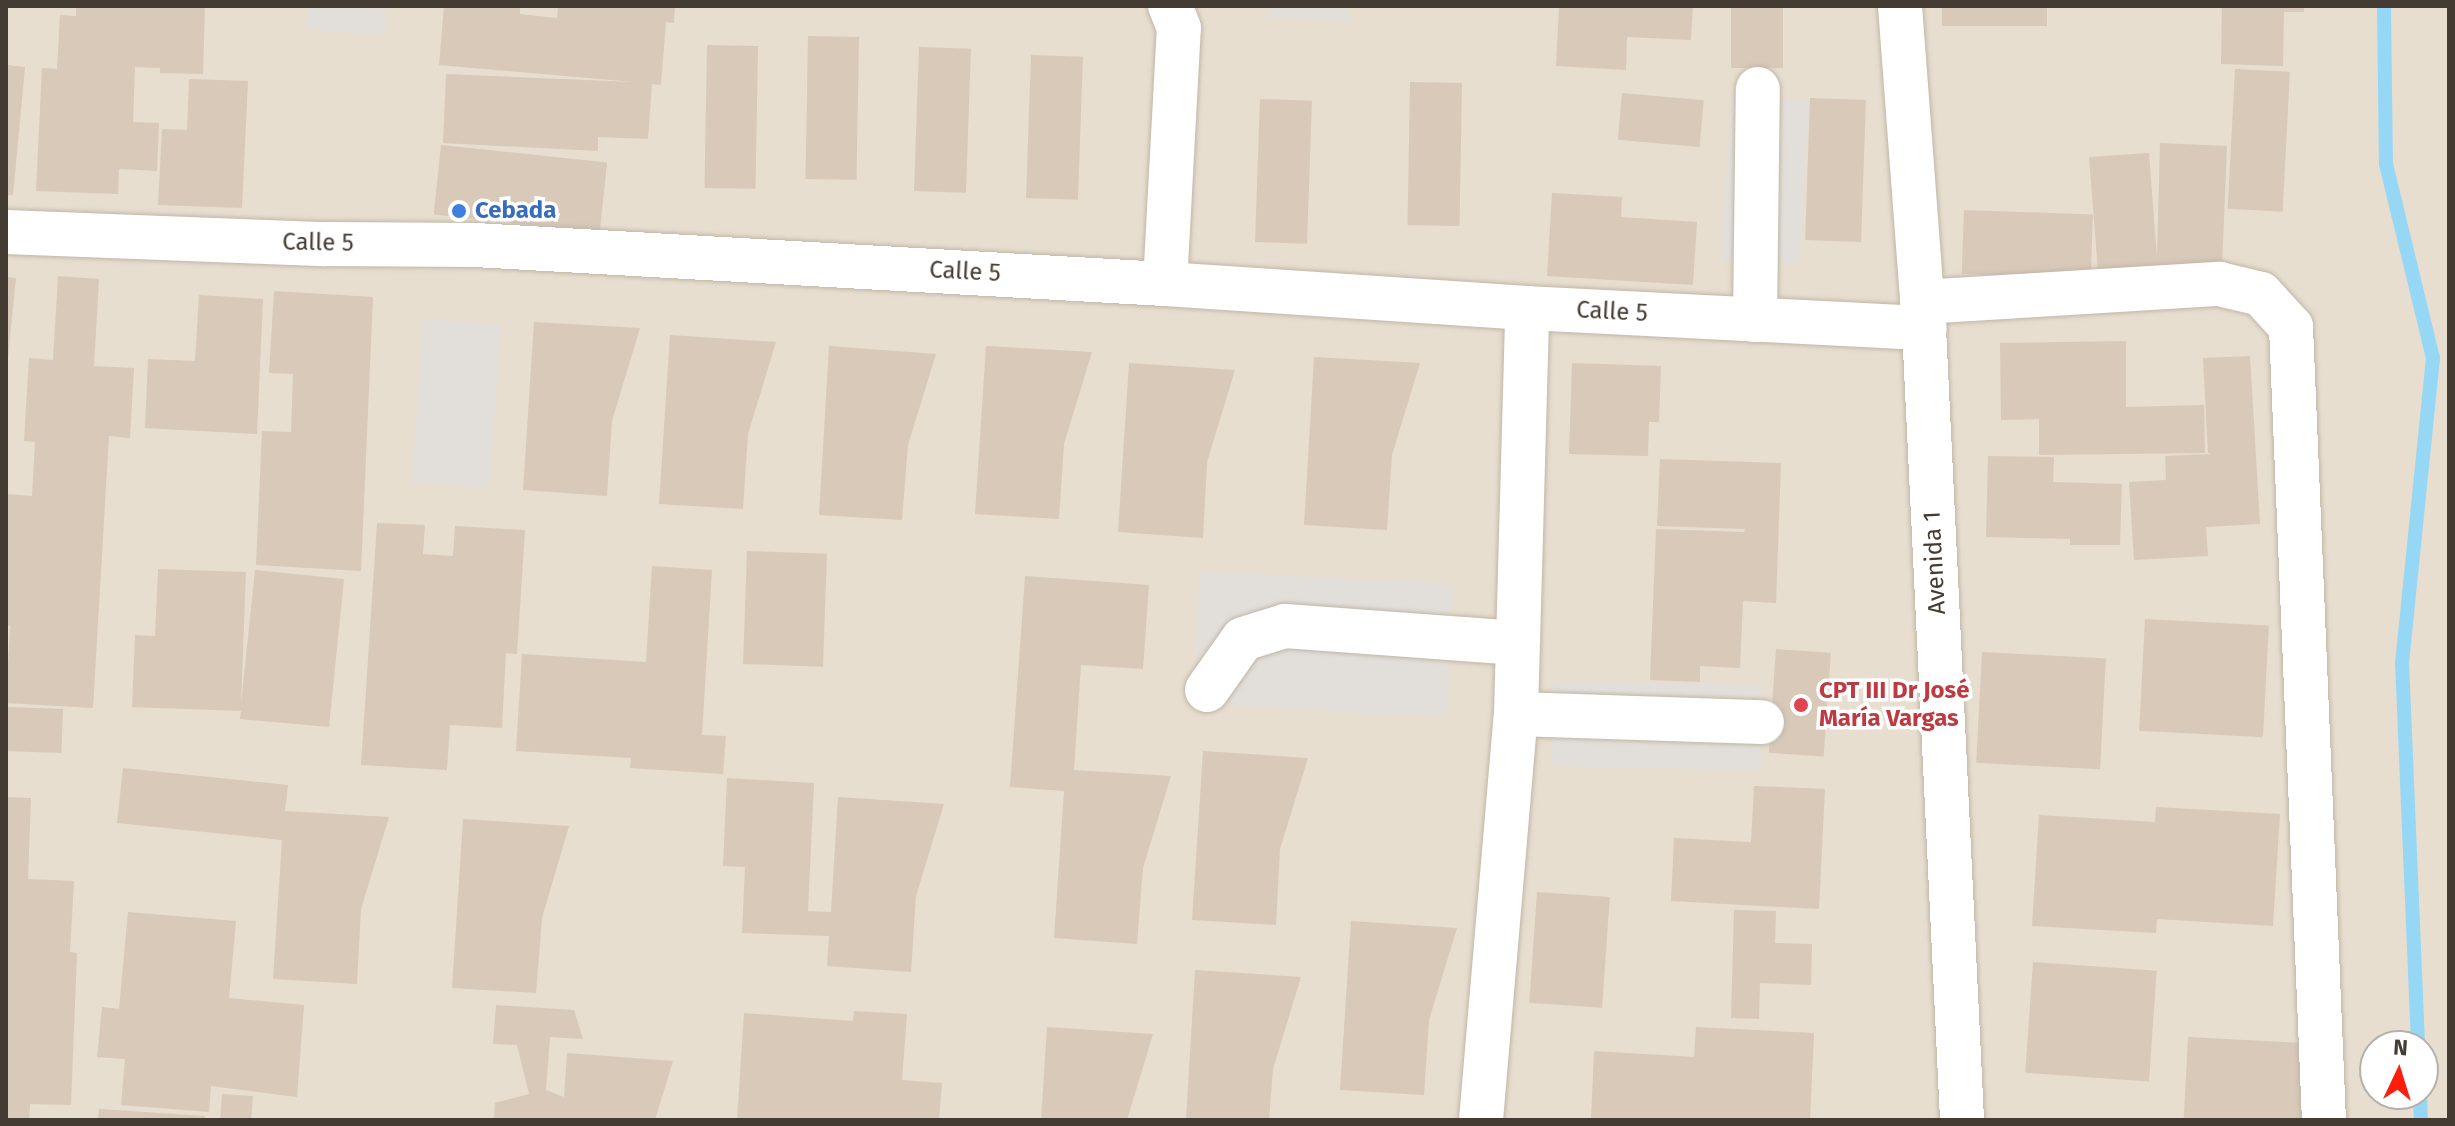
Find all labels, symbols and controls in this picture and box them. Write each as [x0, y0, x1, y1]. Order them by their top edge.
place label: Cebada [475, 197, 556, 225]
marker: Cebada [450, 202, 468, 220]
street label: Calle 5 [282, 228, 354, 258]
street label: Calle 5 [929, 256, 1001, 288]
street label: Calle 5 [1576, 296, 1648, 328]
street label: Avenida 1 [1918, 511, 1952, 615]
place label: CPT III Dr José María Vargas [1819, 677, 1969, 733]
marker: CPT III Dr José María Vargas [1790, 694, 1812, 716]
north arrow [2359, 1030, 2439, 1110]
text: N [2392, 1034, 2409, 1062]

